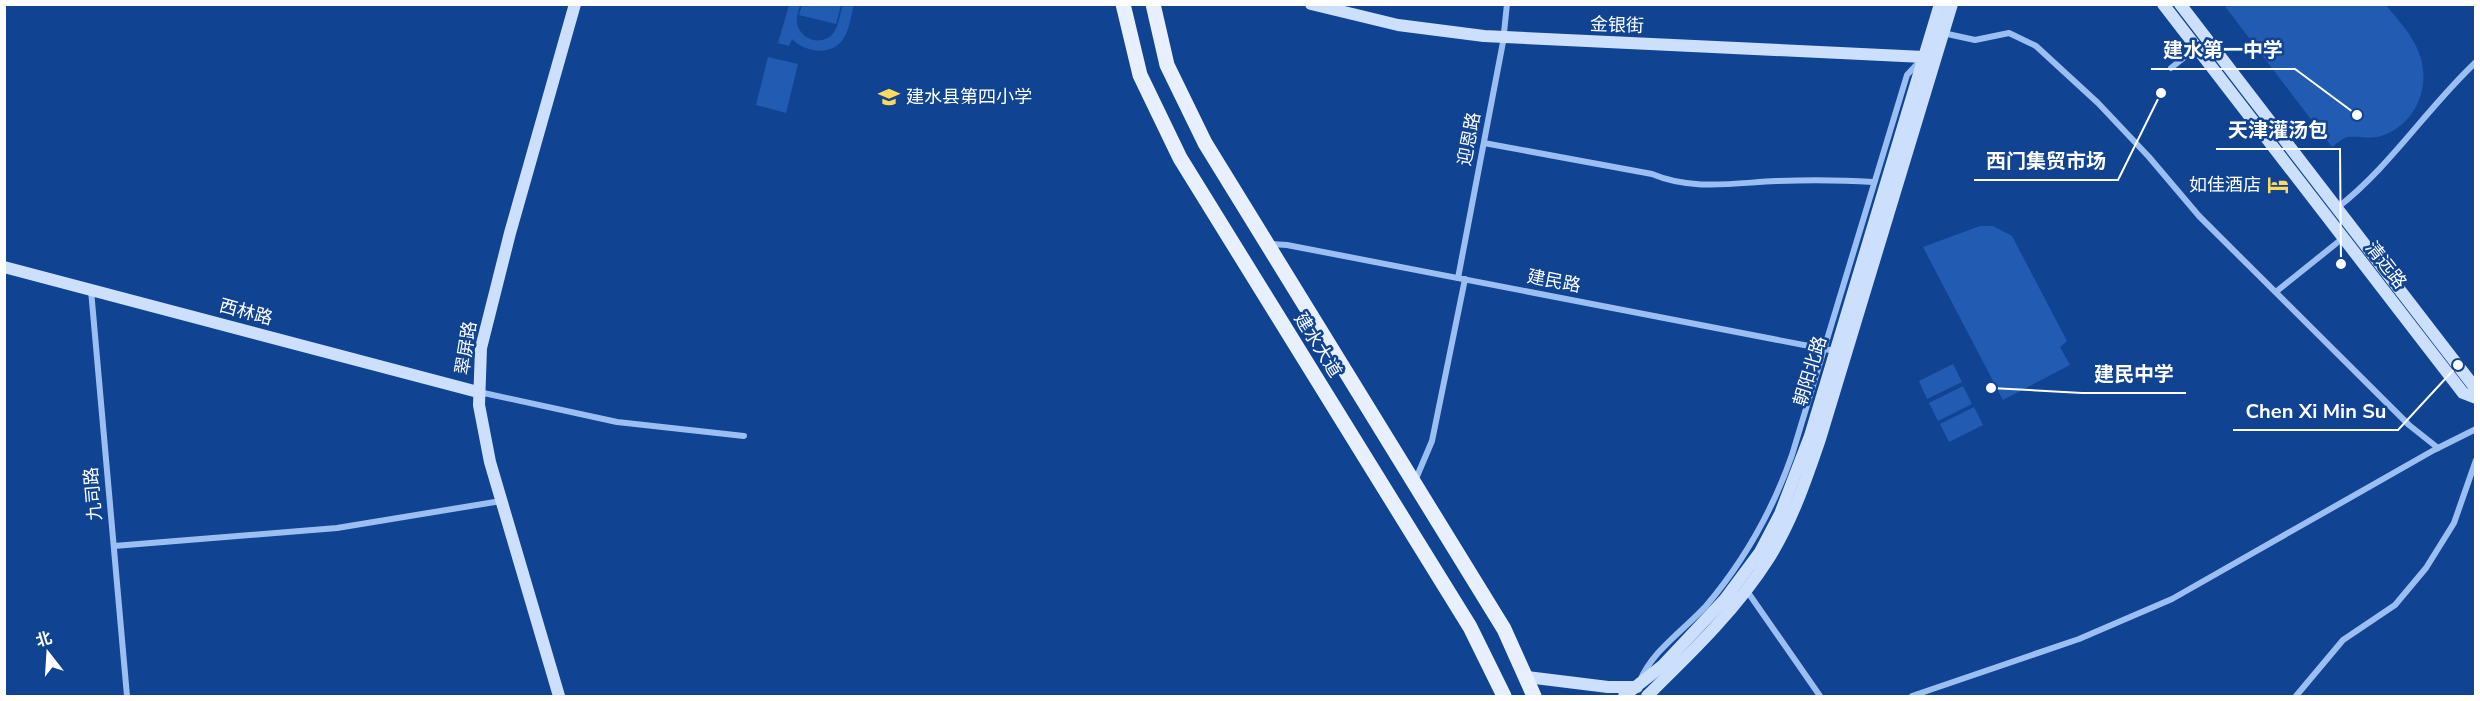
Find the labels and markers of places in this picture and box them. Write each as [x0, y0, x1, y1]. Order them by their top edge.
callout: 建水第一中学 [2151, 31, 2295, 69]
school or university icon: 建水县第四小学 [877, 85, 901, 109]
place label: 建水县第四小学 [906, 85, 1032, 109]
callout: 天津灌汤包 [2216, 111, 2340, 149]
callout: 西门集贸市场 [1974, 142, 2118, 180]
place label: 如佳酒店 [2189, 173, 2261, 197]
hotel icon: 如佳酒店 [2266, 173, 2290, 197]
callout: 建民中学 [2082, 355, 2186, 393]
callout: Chen Xi Min Su [2233, 392, 2398, 430]

